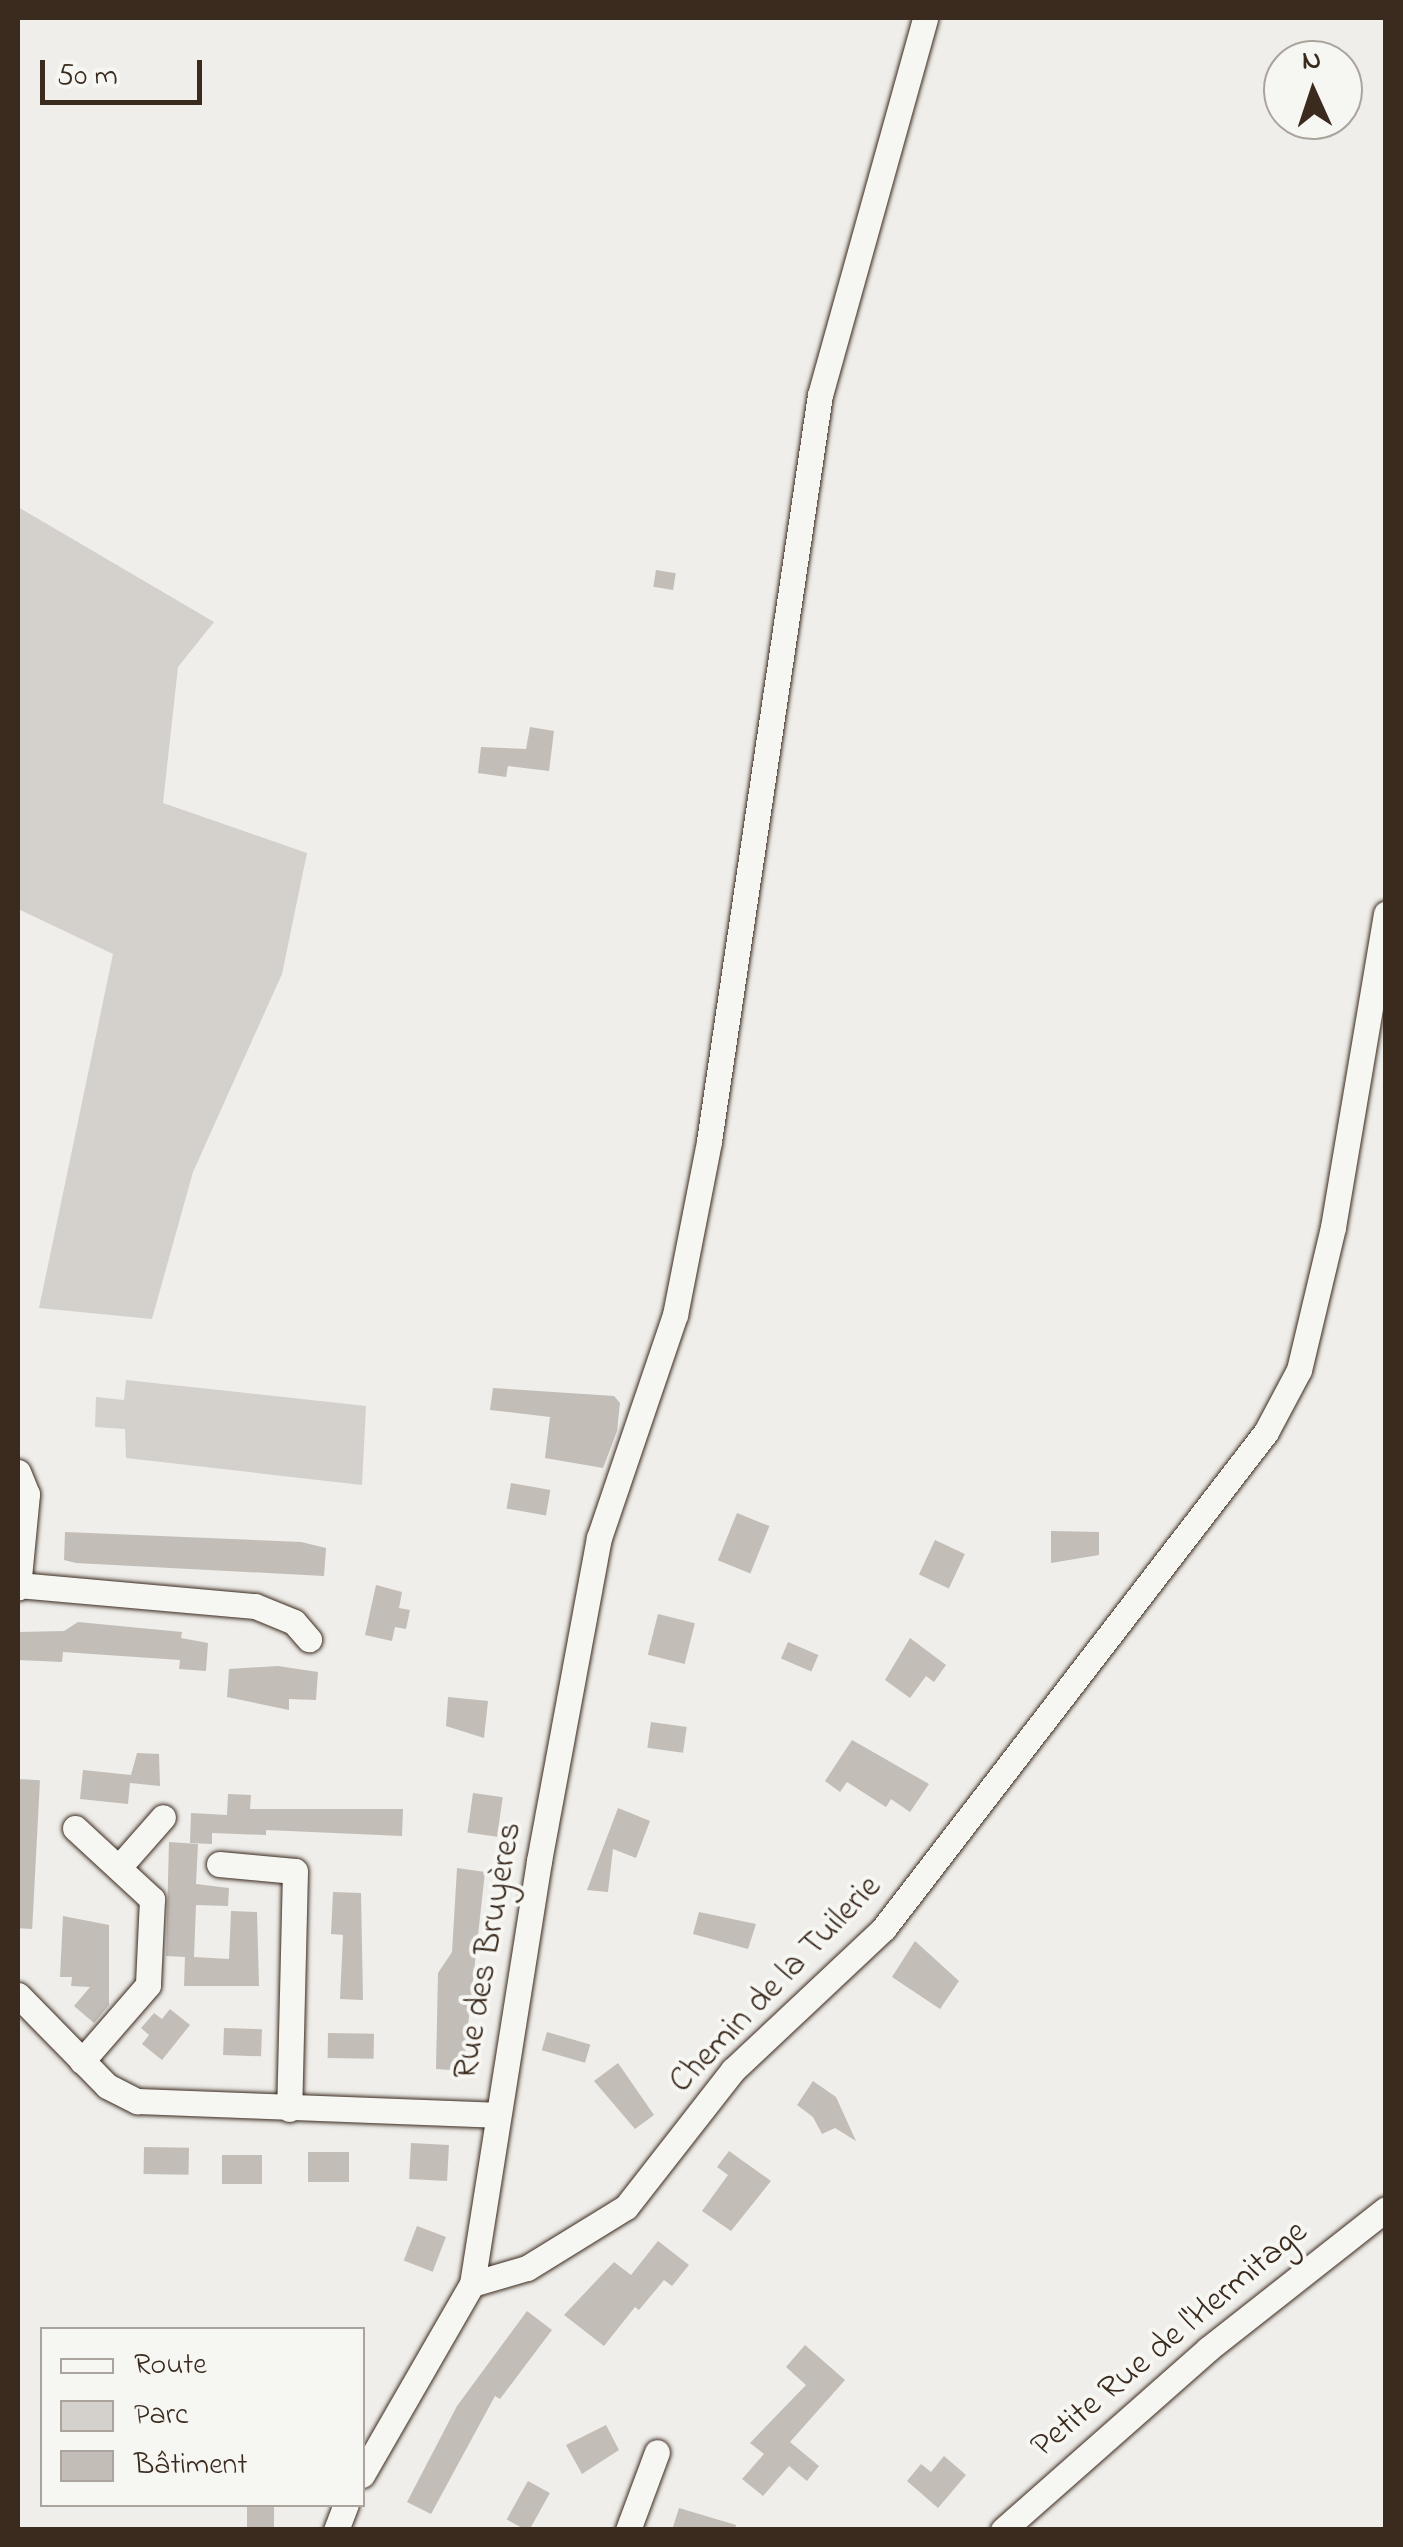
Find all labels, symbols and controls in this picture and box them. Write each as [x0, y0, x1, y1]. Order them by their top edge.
scale bar [45, 40, 208, 102]
north arrow [1263, 40, 1363, 140]
text: N [1301, 41, 1322, 83]
text: 50 m [57, 55, 118, 99]
street label: Rue des Bruyères [446, 1819, 532, 2083]
street label: Chemin de la Tuilerie [661, 1867, 891, 2103]
street label: Petite Rue de l'Hermitage [1023, 2212, 1317, 2468]
legend [40, 2327, 365, 2507]
text: Route [134, 2344, 207, 2388]
text: Parc [134, 2394, 188, 2438]
text: Bâtiment [134, 2444, 247, 2488]

